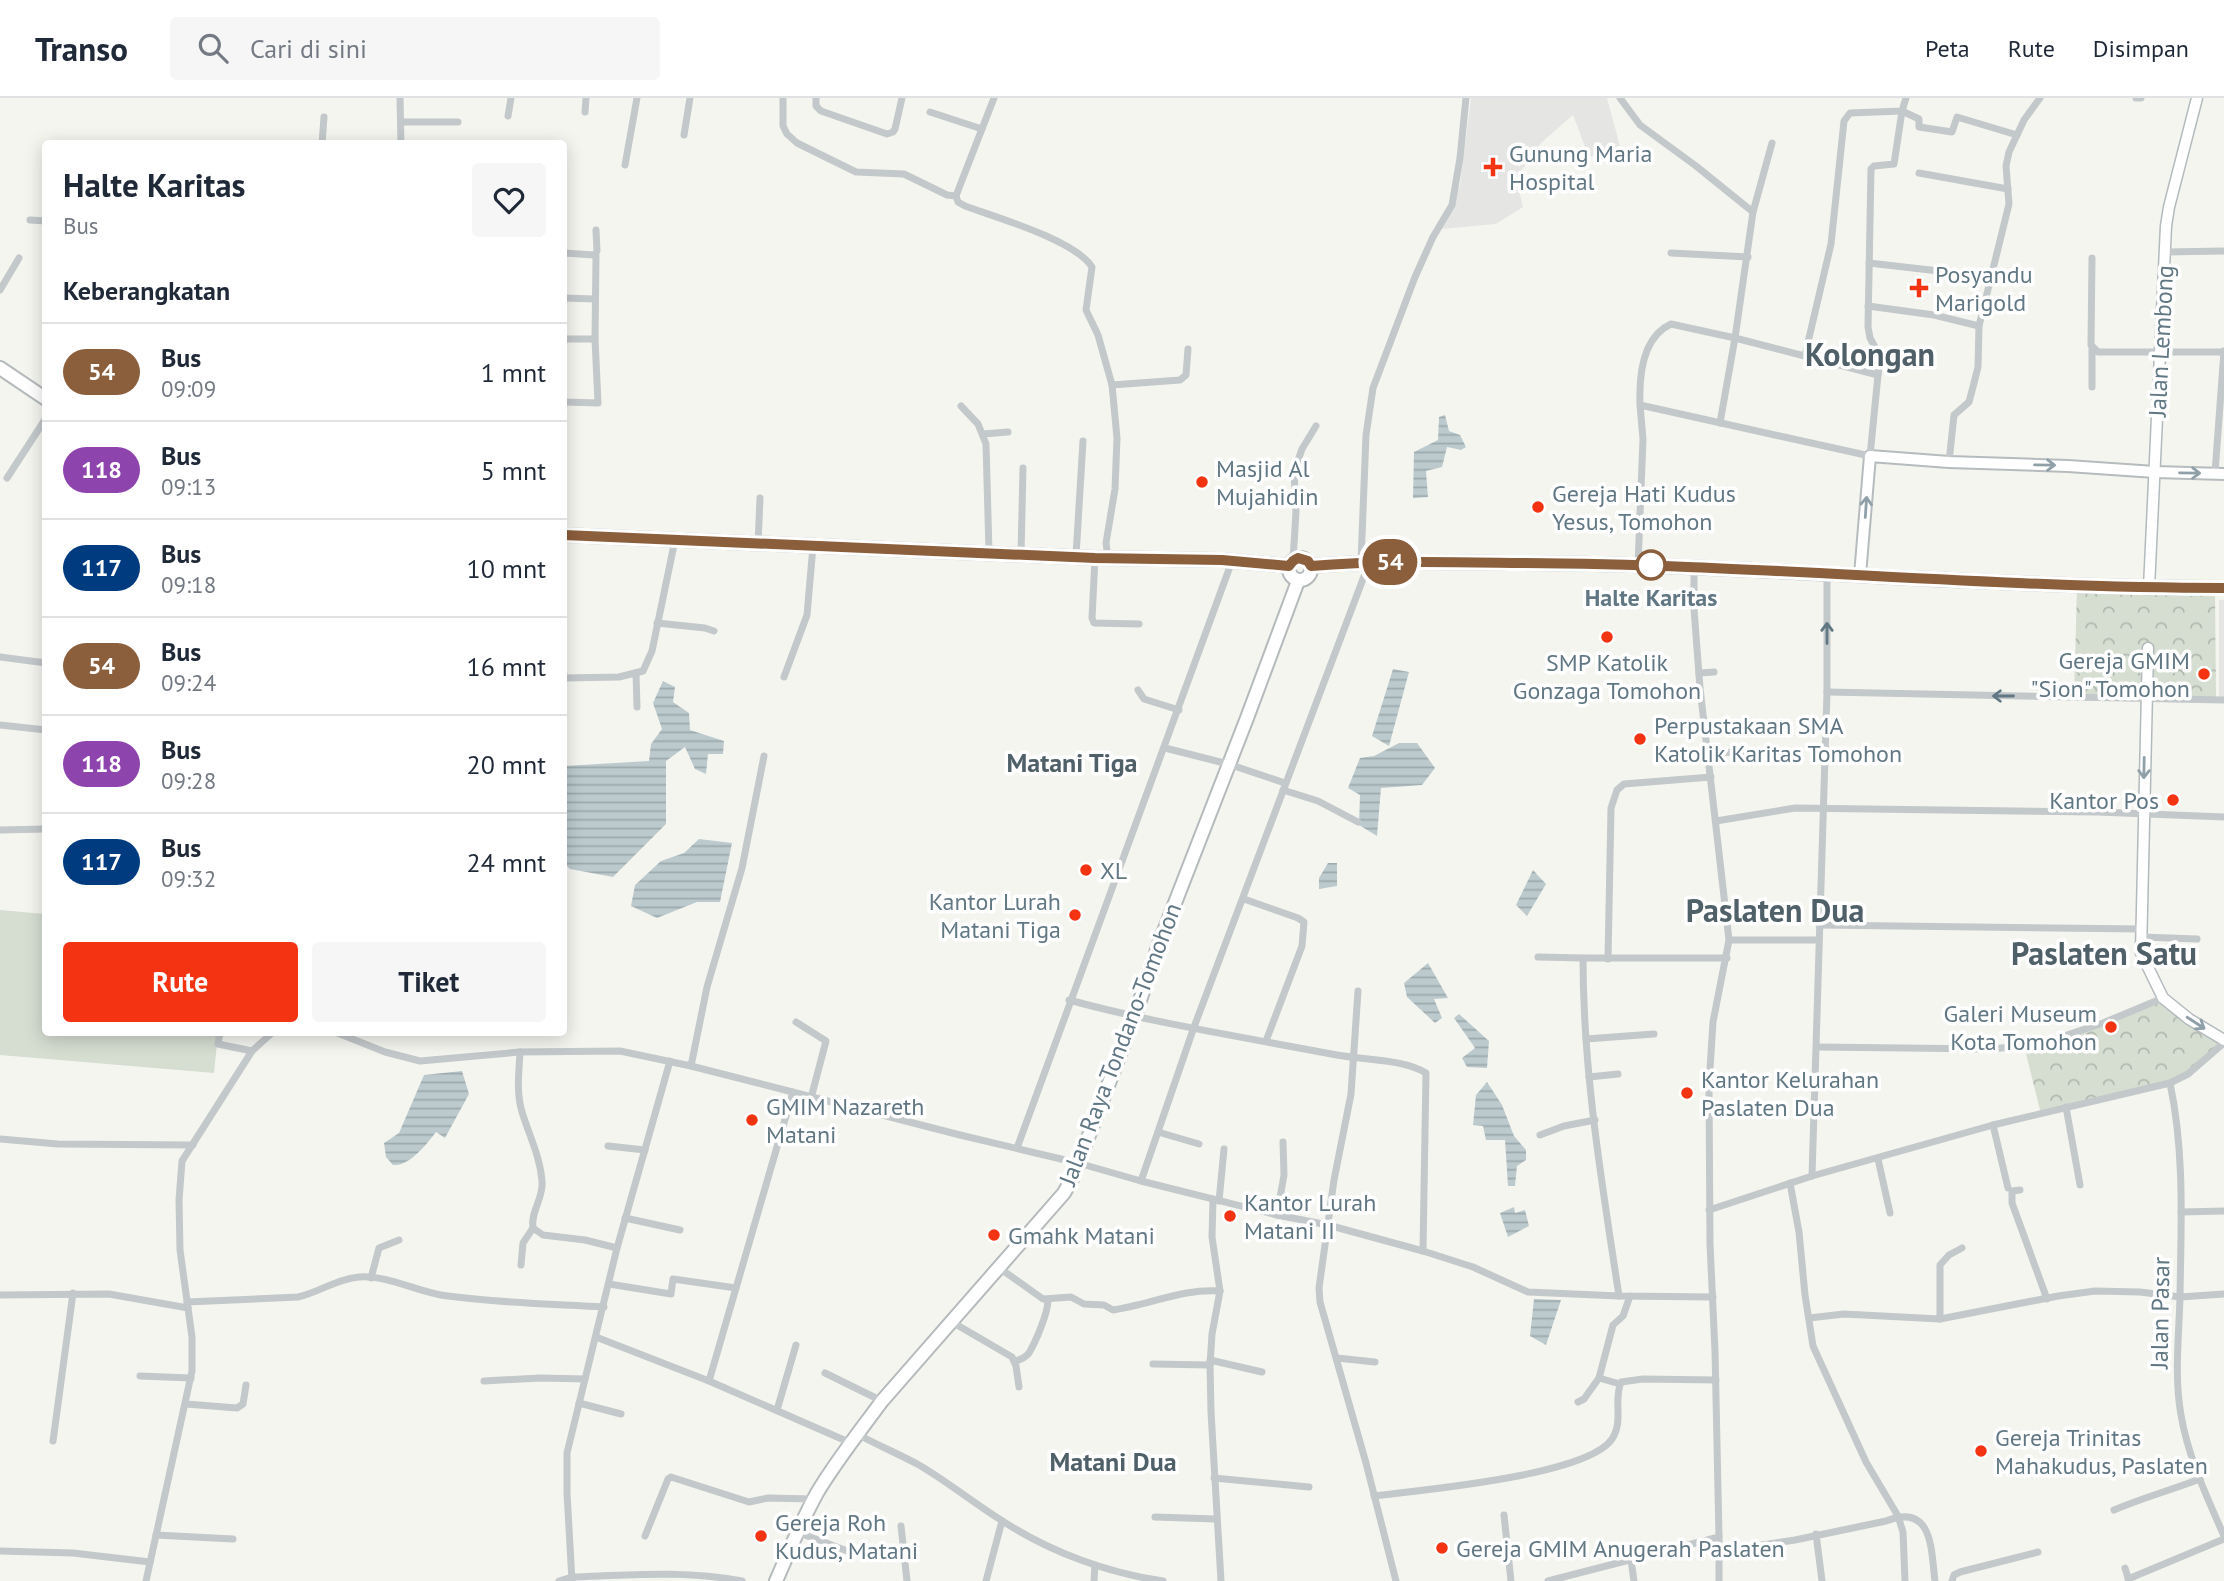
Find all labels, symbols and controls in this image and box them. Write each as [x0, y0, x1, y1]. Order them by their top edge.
search box [170, 17, 660, 80]
text: Transo [35, 27, 128, 70]
icon: search [194, 29, 232, 67]
text: Cari di sini [250, 32, 367, 65]
text: Peta [1925, 33, 1970, 64]
text: Rute [2008, 33, 2055, 64]
text: Disimpan [2093, 33, 2189, 64]
place label: Gunung Maria Hospital [1509, 138, 1653, 197]
marker: Gunung Maria Hospital [1483, 157, 1503, 177]
text: Halte Karitas [63, 163, 245, 206]
button: heart [472, 163, 546, 237]
text: Bus [63, 211, 99, 240]
place label: Posyandu Marigold [1935, 259, 2033, 318]
street label: Jalan Lembong [2141, 264, 2180, 419]
text: Keberangkatan [63, 274, 230, 307]
marker: Posyandu Marigold [1909, 278, 1929, 298]
district label: Kolongan [1805, 333, 1935, 375]
text: Bus [161, 341, 201, 374]
text: 54 [88, 356, 115, 387]
text: 1 mnt [481, 356, 546, 389]
text: 09:09 [161, 374, 216, 403]
text: Bus [161, 439, 201, 472]
place label: Masjid Al Mujahidin [1216, 453, 1318, 512]
text: 118 [81, 454, 122, 485]
text: 5 mnt [481, 454, 546, 487]
one-way arrow [2034, 459, 2057, 472]
one-way arrow [2178, 466, 2201, 480]
text: 09:13 [161, 472, 216, 501]
marker: Masjid Al Mujahidin [1194, 474, 1210, 490]
place label: Gereja Hati Kudus Yesus, Tomohon [1552, 478, 1736, 537]
one-way arrow [1860, 497, 1873, 519]
marker: Gereja Hati Kudus Yesus, Tomohon [1530, 499, 1546, 515]
text: Bus [161, 537, 201, 570]
line badge: 54 [1358, 539, 1422, 585]
text: 54 [1376, 546, 1404, 577]
marker: Halte Karitas [1636, 550, 1666, 580]
text: 117 [81, 552, 122, 583]
text: 10 mnt [467, 552, 546, 585]
text: 09:18 [161, 570, 216, 599]
place label: Halte Karitas [1585, 582, 1717, 613]
one-way arrow [1821, 621, 1834, 644]
marker: SMP Katolik Gonzaga Tomohon [1599, 629, 1615, 645]
text: Bus [161, 635, 201, 668]
place label: Gereja GMIM "Sion" Tomohon [2030, 645, 2190, 704]
place label: SMP Katolik Gonzaga Tomohon [1513, 647, 1701, 706]
text: 54 [88, 650, 115, 681]
text: 16 mnt [467, 650, 546, 683]
marker: Gereja GMIM "Sion" Tomohon [2196, 666, 2212, 682]
text: 09:24 [161, 668, 216, 697]
one-way arrow [1992, 689, 2015, 703]
place label: Perpustakaan SMA Katolik Karitas Tomohon [1654, 710, 1902, 769]
marker: Perpustakaan SMA Katolik Karitas Tomohon [1632, 731, 1648, 747]
text: Bus [161, 733, 201, 766]
district label: Matani Tiga [1006, 746, 1138, 779]
text: 118 [81, 748, 122, 779]
text: 20 mnt [467, 748, 546, 781]
one-way arrow [2137, 756, 2150, 779]
text: 09:28 [161, 766, 216, 795]
place label: Kantor Pos [2049, 785, 2159, 816]
marker: Kantor Pos [2165, 792, 2181, 808]
text: Bus [161, 831, 201, 864]
text: 117 [81, 846, 122, 877]
text: 24 mnt [467, 846, 546, 879]
place label: XL [1100, 855, 1127, 886]
marker: XL [1078, 862, 1094, 878]
text: 09:32 [161, 864, 216, 893]
place label: Kantor Lurah Matani Tiga [929, 886, 1061, 945]
district label: Paslaten Dua [1686, 889, 1864, 931]
street label: Jalan Raya Tondano-Tomohon [1051, 898, 1188, 1191]
marker: Kantor Lurah Matani Tiga [1067, 907, 1083, 923]
district label: Paslaten Satu [2011, 932, 2197, 974]
button: Rute [63, 942, 298, 1022]
button: Tiket [312, 942, 546, 1022]
place label: Galeri Museum Kota Tomohon [1944, 998, 2097, 1057]
one-way arrow [2185, 1016, 2205, 1030]
marker: Galeri Museum Kota Tomohon [2103, 1019, 2119, 1035]
place label: Kantor Kelurahan Paslaten Dua [1701, 1064, 1879, 1123]
marker: Kantor Kelurahan Paslaten Dua [1679, 1085, 1695, 1101]
place label: GMIM Nazareth Matani [766, 1091, 924, 1150]
marker: GMIM Nazareth Matani [744, 1112, 760, 1128]
place label: Kantor Lurah Matani II [1244, 1187, 1376, 1246]
marker: Kantor Lurah Matani II [1222, 1208, 1238, 1224]
place label: Gmahk Matani [1008, 1220, 1155, 1251]
marker: Gmahk Matani [986, 1227, 1002, 1243]
street label: Jalan Pasar [2144, 1257, 2176, 1370]
place label: Gereja Trinitas Mahakudus, Paslaten [1995, 1422, 2208, 1481]
marker: Gereja Trinitas Mahakudus, Paslaten [1973, 1443, 1989, 1459]
district label: Matani Dua [1049, 1445, 1177, 1478]
place label: Gereja Roh Kudus, Matani [775, 1507, 918, 1566]
marker: Gereja Roh Kudus, Matani [753, 1528, 769, 1544]
place label: Gereja GMIM Anugerah Paslaten [1456, 1533, 1785, 1564]
marker: Gereja GMIM Anugerah Paslaten [1434, 1540, 1450, 1556]

